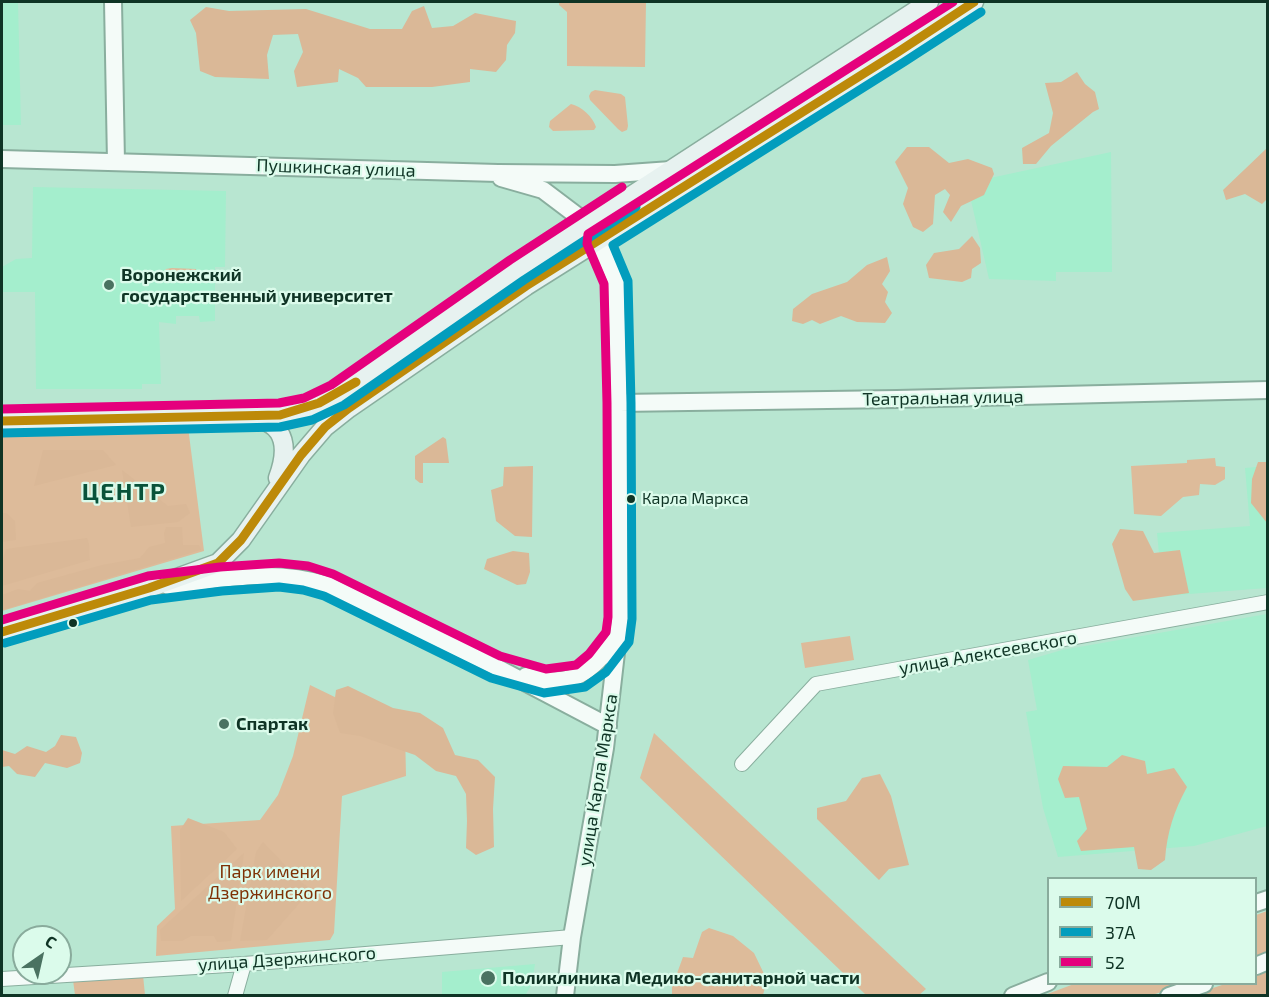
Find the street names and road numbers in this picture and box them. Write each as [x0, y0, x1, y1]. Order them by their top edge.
street label: Пушкинская улица [256, 154, 416, 182]
street label: Театральная улица [862, 386, 1024, 410]
street label: улица Алексеевского [897, 627, 1079, 679]
street label: улица Карла Маркса [574, 692, 622, 868]
street label: улица Дзержинского [197, 942, 377, 976]

